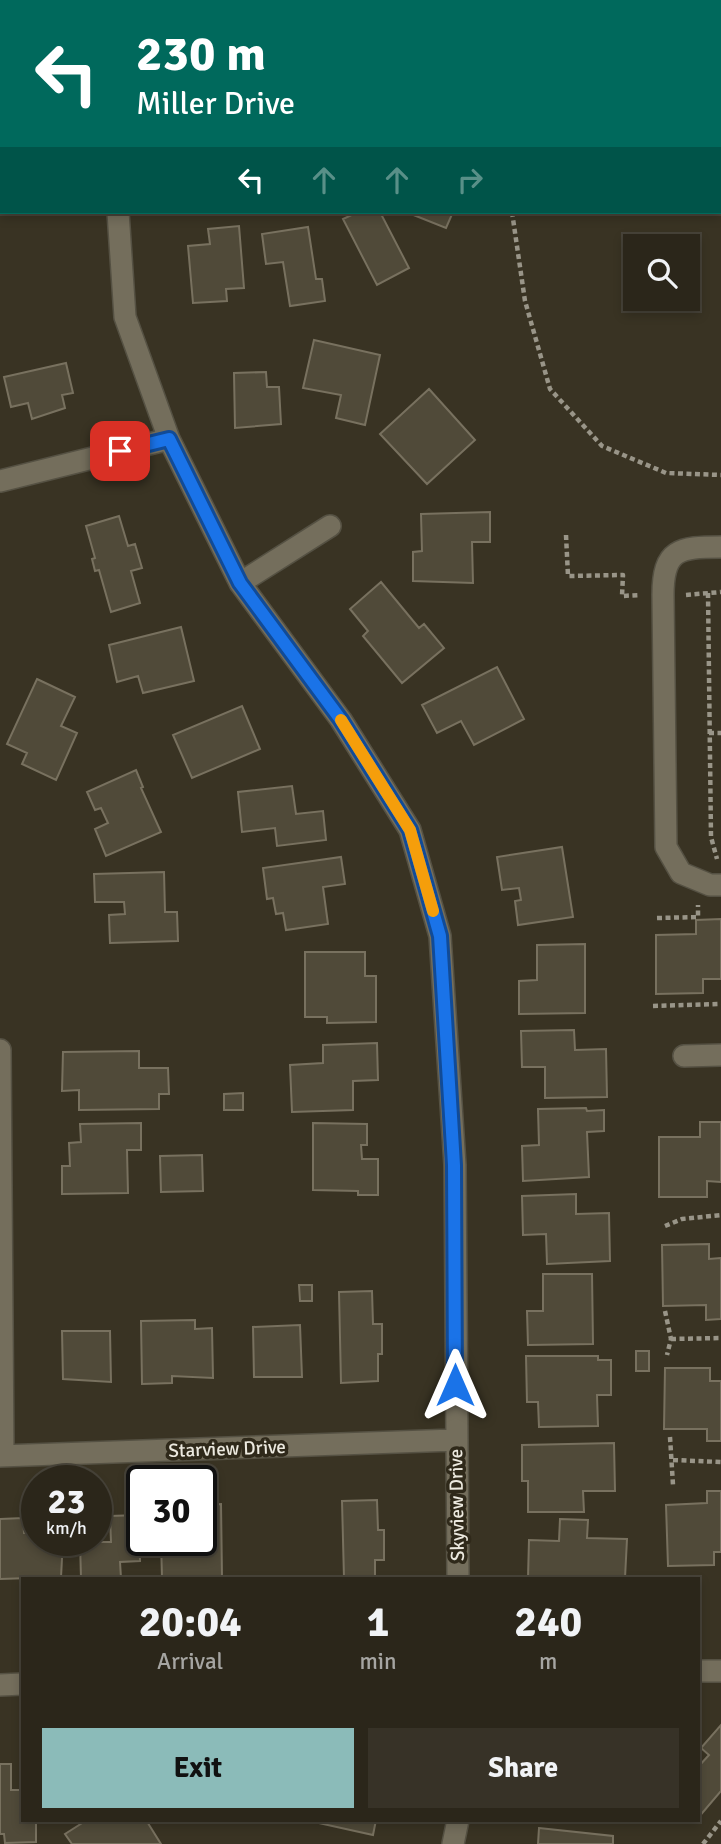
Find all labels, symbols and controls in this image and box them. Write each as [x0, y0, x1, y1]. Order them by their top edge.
text: 230 m [136, 24, 266, 84]
icon: left [21, 28, 112, 119]
text: Miller Drive [136, 84, 295, 123]
icon: left [232, 161, 270, 199]
icon: ahead [305, 161, 343, 199]
icon: ahead [378, 161, 416, 199]
icon: right [451, 161, 489, 199]
map controls [623, 234, 700, 311]
button: search [623, 234, 700, 311]
pin [90, 421, 150, 481]
icon: arrive [101, 432, 139, 470]
position arrow [418, 1348, 492, 1422]
street label: Starview Drive [168, 1435, 286, 1463]
street label: Skyview Drive [444, 1449, 470, 1561]
speed limit sign: 30 [126, 1465, 217, 1556]
text: 23 [48, 1480, 85, 1523]
text: km/h [46, 1517, 87, 1539]
text: 20:04 [139, 1597, 242, 1648]
text: 1 [367, 1597, 389, 1648]
text: 240 [514, 1597, 582, 1648]
text: Arrival [157, 1647, 223, 1676]
text: min [359, 1647, 397, 1676]
text: m [539, 1647, 557, 1676]
button: Exit [42, 1728, 354, 1808]
button: Share [368, 1728, 679, 1808]

